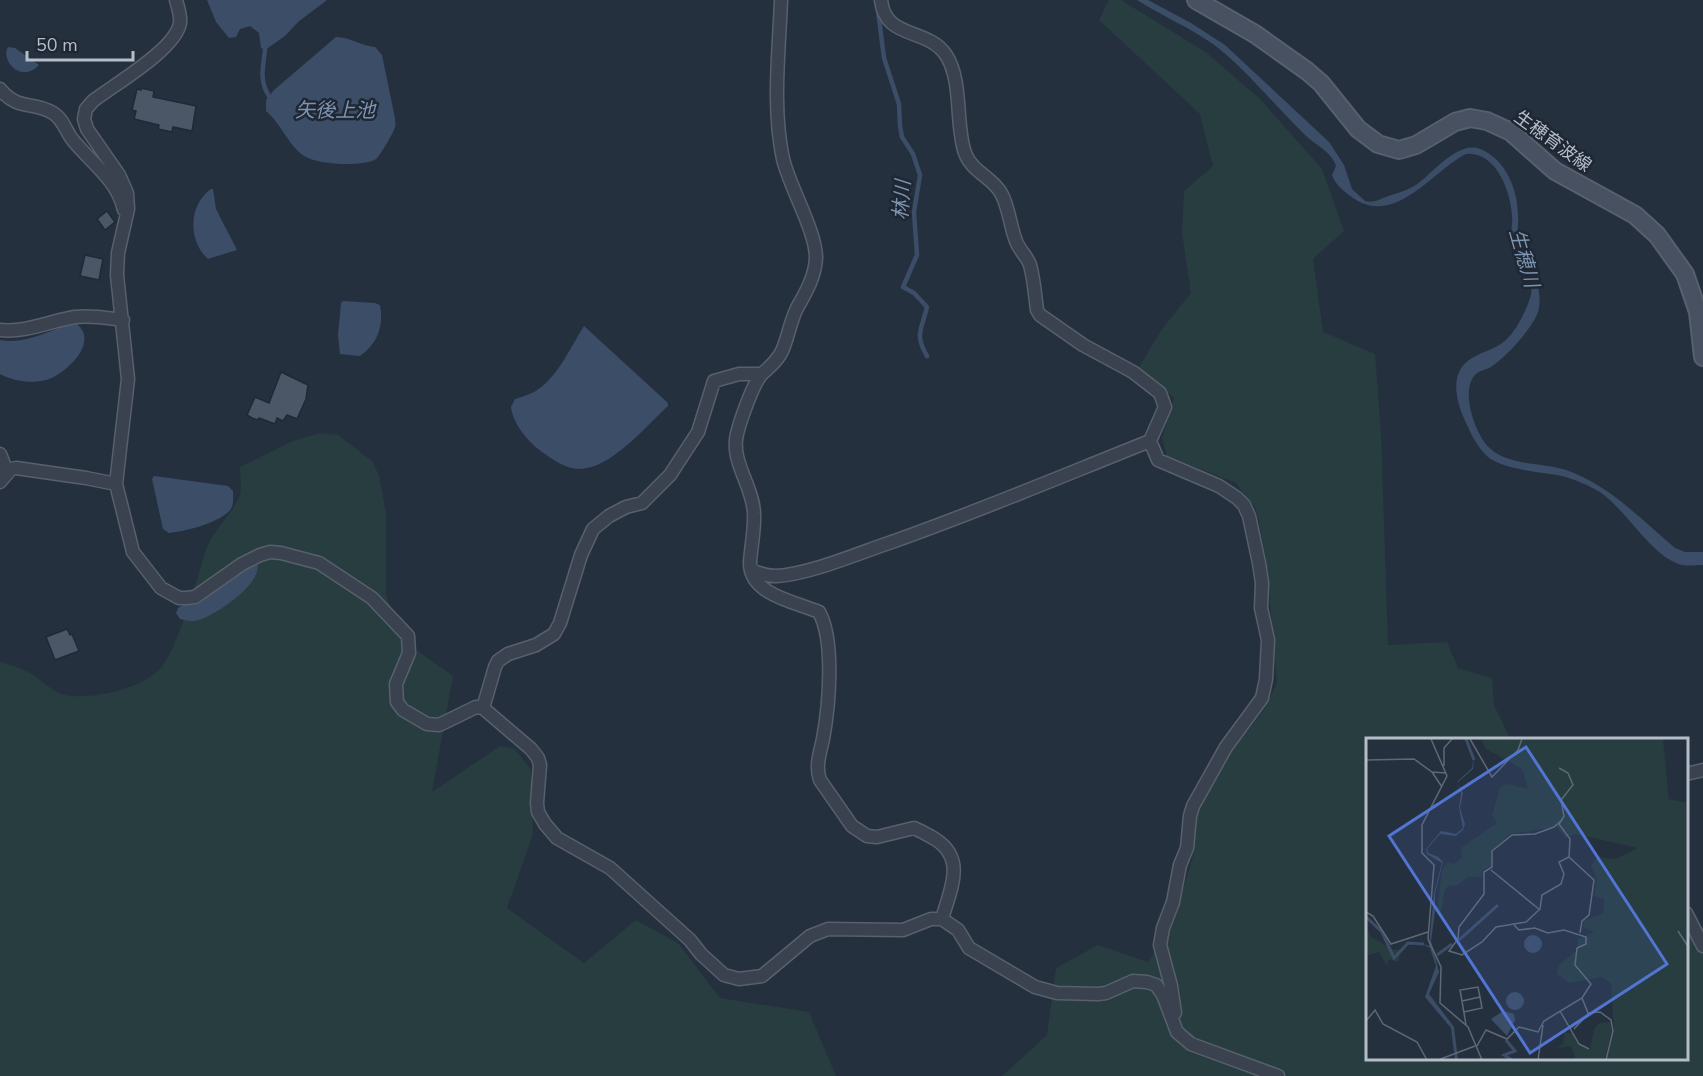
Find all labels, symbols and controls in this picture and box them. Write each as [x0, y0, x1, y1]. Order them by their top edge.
scale bar [27, 24, 134, 62]
text: 50 m [36, 33, 78, 57]
water label: 矢後上池 [295, 97, 377, 124]
street label: 生穂育波線 [1510, 105, 1596, 177]
water label: 林川 [887, 177, 917, 221]
water label: 生穂川 [1503, 225, 1546, 292]
inset map [1366, 738, 1688, 1061]

